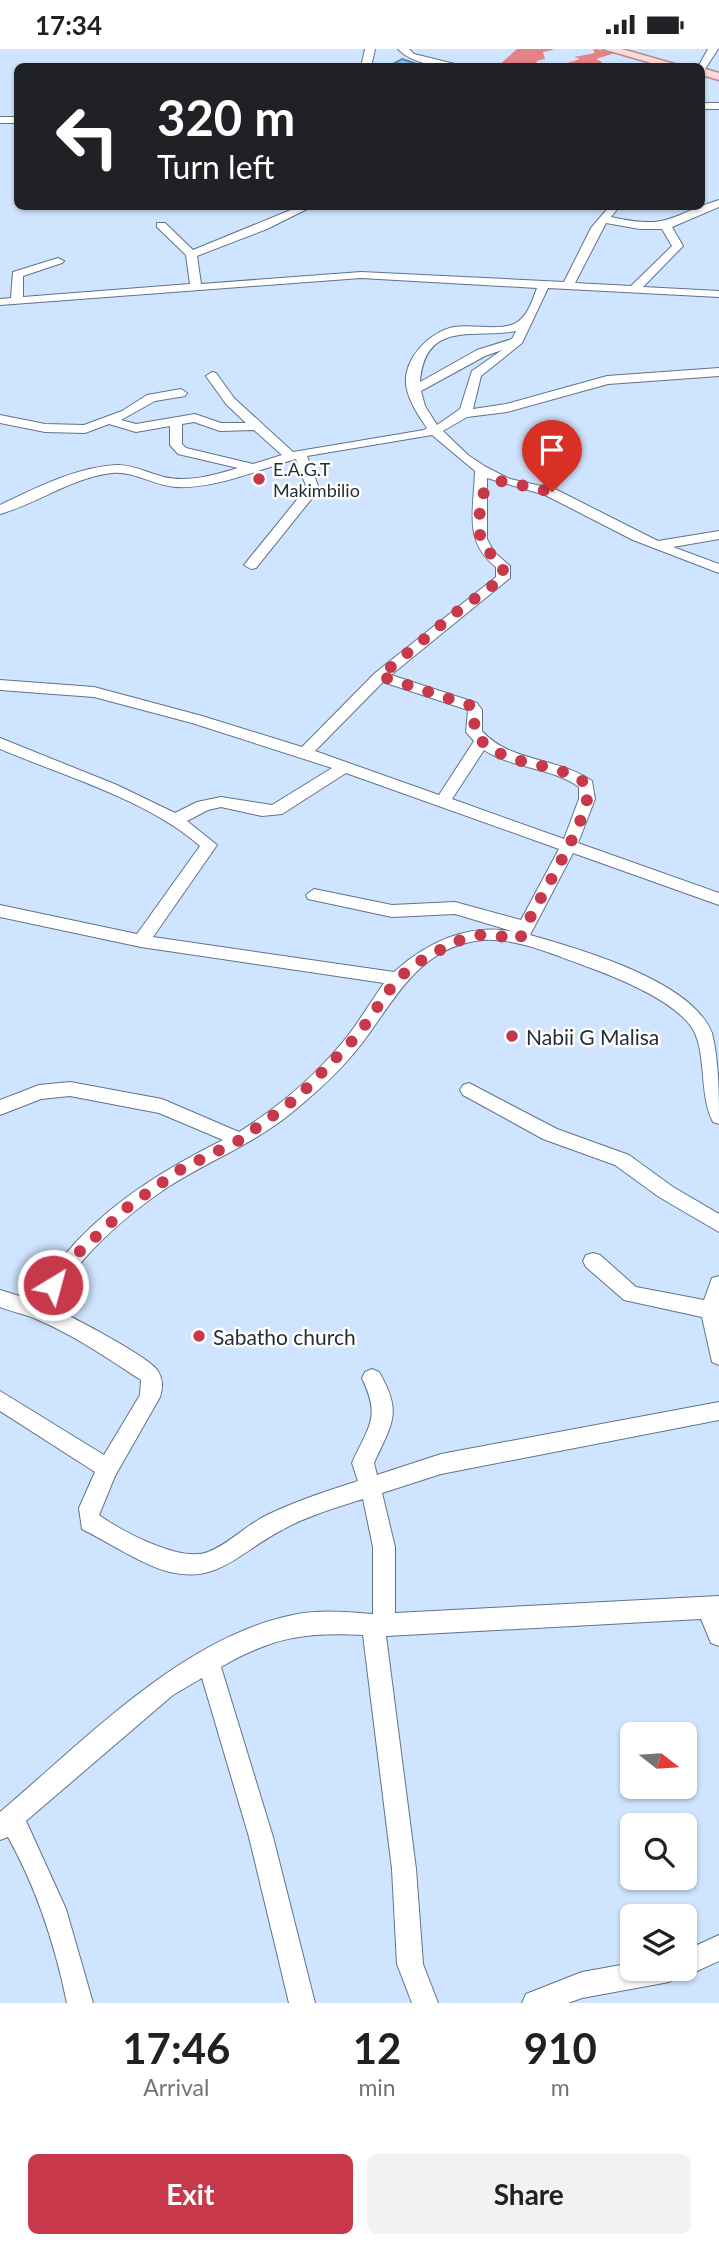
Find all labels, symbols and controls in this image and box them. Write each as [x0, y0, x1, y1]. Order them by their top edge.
text: 17:34 [35, 9, 102, 41]
text: 320 m [157, 88, 295, 146]
icon: left [42, 91, 133, 182]
text: Turn left [157, 147, 274, 186]
pin [522, 420, 582, 492]
icon: arrive [533, 431, 571, 469]
place label: E.A.G.T Makimbilio [273, 458, 360, 501]
marker: E.A.G.T Makimbilio [251, 471, 267, 487]
place label: Nabii G Malisa [526, 1024, 659, 1049]
marker: Nabii G Malisa [504, 1028, 520, 1044]
position arrow [16.0, 1248, 90.0, 1322]
place label: Sabatho church [213, 1324, 356, 1349]
marker: Sabatho church [191, 1328, 207, 1344]
north arrow [620, 1722, 696, 1799]
map controls [620, 1722, 697, 1981]
button: search [620, 1813, 697, 1890]
button: layers [620, 1904, 697, 1981]
text: 17:46 [122, 2023, 230, 2073]
text: 12 [353, 2023, 401, 2073]
text: 910 [524, 2023, 597, 2073]
text: Arrival [143, 2073, 209, 2101]
text: min [358, 2073, 396, 2101]
text: m [551, 2073, 570, 2101]
button: Exit [28, 2154, 353, 2234]
button: Share [367, 2154, 691, 2234]

